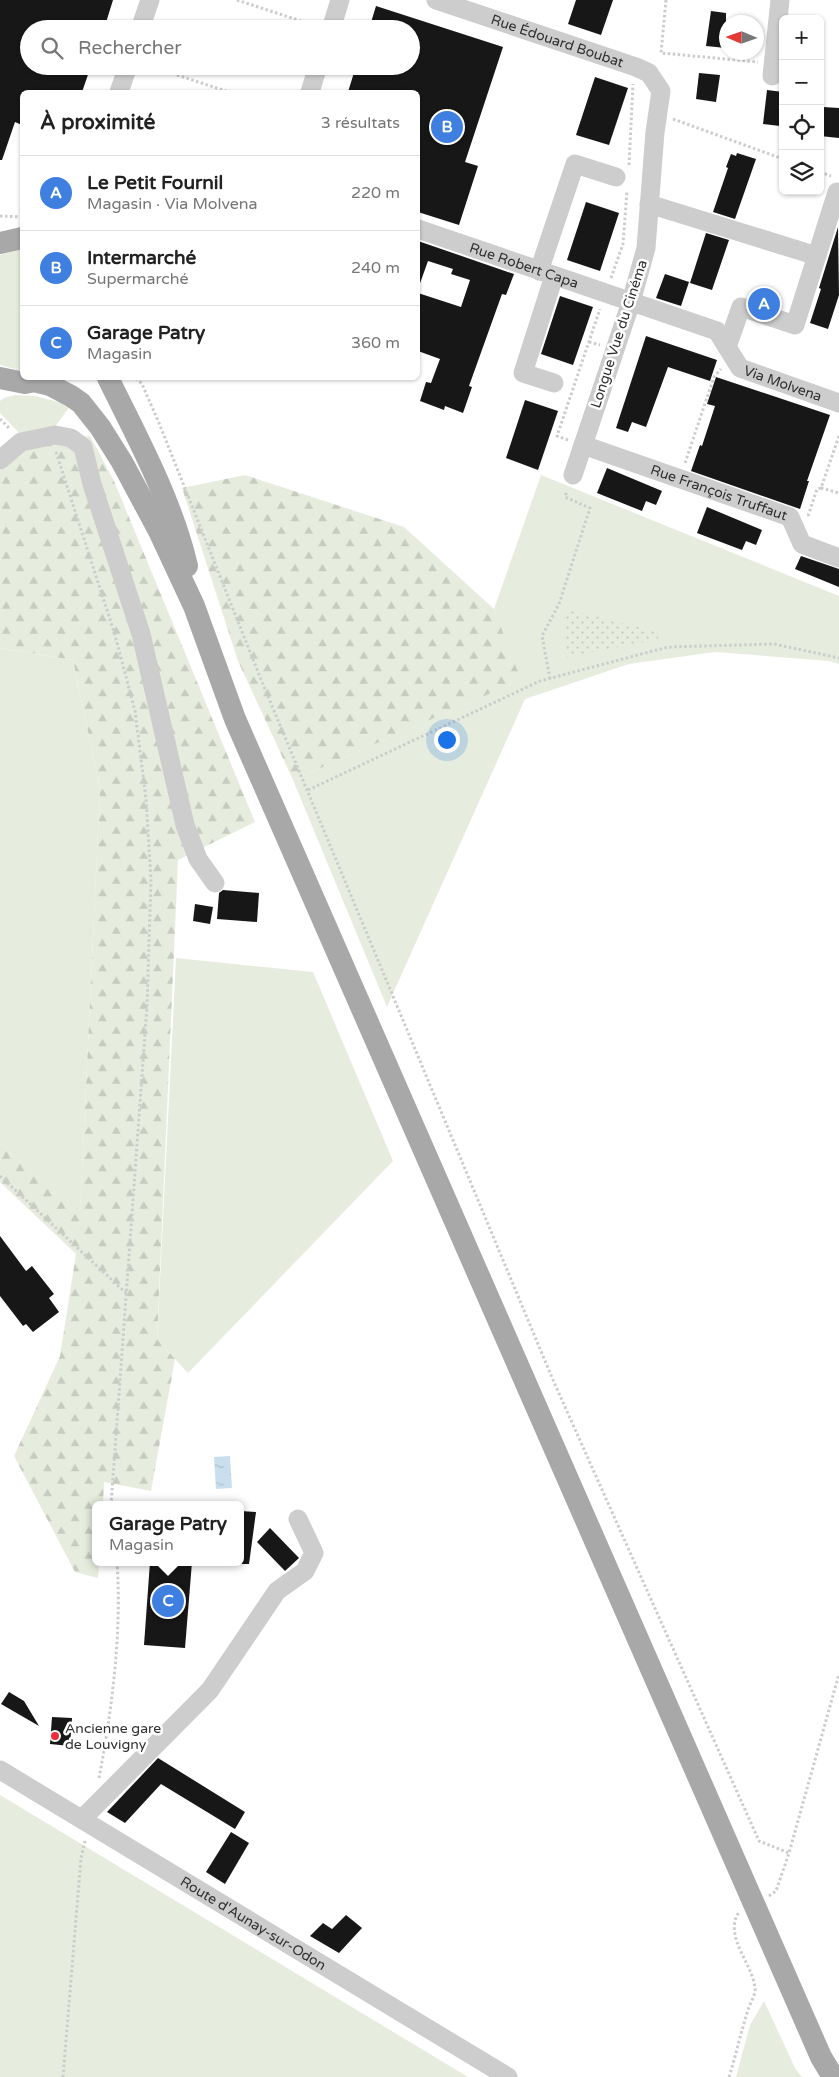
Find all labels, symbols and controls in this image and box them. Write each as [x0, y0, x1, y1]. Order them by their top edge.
street label: Rue Édouard Boubat [489, 11, 626, 71]
north arrow [719, 15, 764, 60]
map controls [779, 15, 824, 195]
button: + [779, 15, 824, 60]
search box [20, 20, 420, 75]
icon: search [38, 34, 66, 62]
text: Rechercher [78, 37, 181, 59]
button: − [779, 60, 824, 105]
button: locate [779, 105, 824, 150]
pin: B [431, 108, 463, 146]
text: À proximité [40, 110, 155, 135]
text: 3 résultats [321, 113, 400, 133]
button: layers [779, 150, 824, 195]
text: Le Petit Fournil [87, 172, 223, 194]
text: A [50, 183, 62, 203]
text: 220 m [351, 183, 400, 203]
text: Magasin · Via Molvena [87, 194, 258, 214]
street label: Rue Robert Capa [467, 239, 581, 292]
text: Intermarché [87, 247, 196, 269]
text: B [50, 258, 62, 278]
text: 240 m [351, 258, 400, 278]
street label: Longue Vue du Cinéma [587, 258, 651, 410]
text: Supermarché [87, 269, 189, 289]
pin: A [748, 285, 780, 323]
text: Garage Patry [87, 322, 205, 344]
text: C [50, 333, 62, 353]
text: 360 m [351, 333, 400, 353]
text: Magasin [87, 344, 152, 364]
street label: Via Molvena [742, 362, 824, 405]
street label: Rue François Truffaut [648, 461, 790, 524]
your location [434, 727, 460, 753]
popup [92, 1501, 244, 1566]
text: Garage Patry [109, 1513, 227, 1535]
text: Magasin [109, 1535, 174, 1555]
pin: C [152, 1582, 184, 1620]
place label: Ancienne gare de Louvigny [65, 1720, 161, 1753]
marker: Ancienne gare de Louvigny [49, 1730, 61, 1742]
street label: Route d'Aunay-sur-Odon [177, 1873, 329, 1974]

